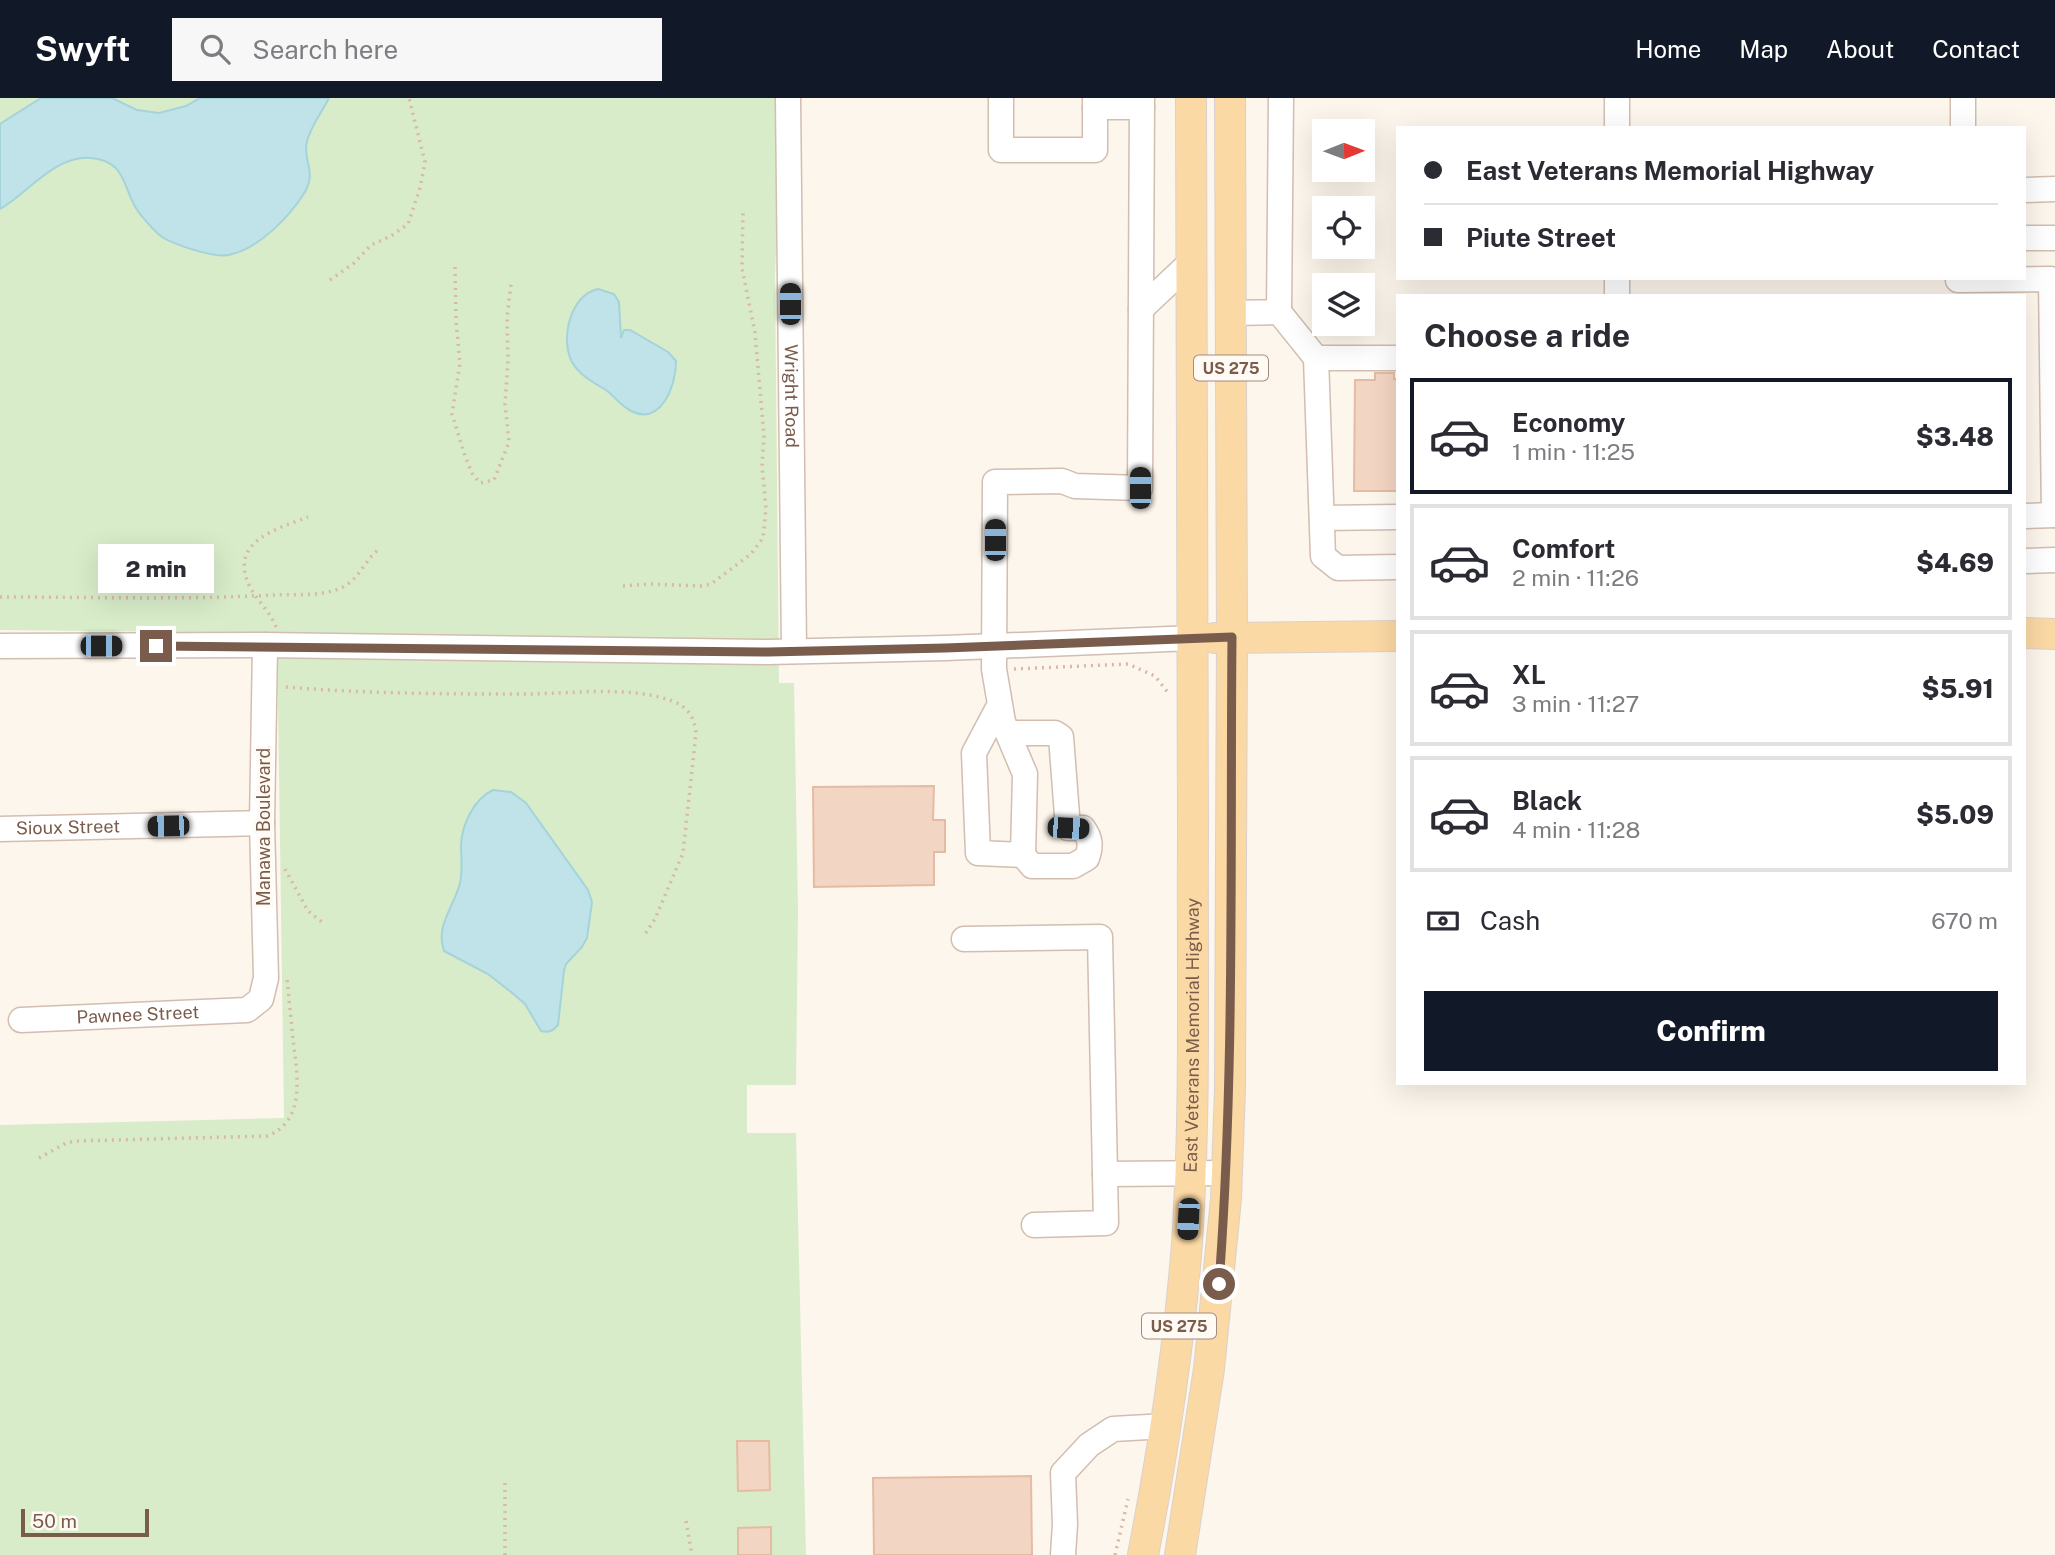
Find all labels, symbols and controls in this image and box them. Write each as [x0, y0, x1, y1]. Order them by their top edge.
search box [172, 18, 662, 81]
text: Swyft [35, 30, 130, 68]
icon: search [196, 30, 234, 68]
text: Search here [252, 34, 398, 65]
text: Home [1635, 35, 1701, 63]
text: Map [1739, 35, 1788, 63]
text: About [1826, 35, 1894, 63]
text: Contact [1932, 35, 2020, 63]
north arrow [1312, 119, 1376, 182]
map controls [1312, 119, 1375, 336]
text: East Veterans Memorial Highway [1466, 155, 1874, 186]
button: locate [1312, 196, 1375, 259]
text: Piute Street [1466, 222, 1616, 253]
button: layers [1312, 273, 1375, 336]
car [780, 283, 801, 325]
text: Choose a ride [1424, 317, 1630, 354]
street label: Wright Road [781, 344, 803, 448]
road number: US 275 [1194, 356, 1268, 380]
icon: car [1428, 405, 1491, 468]
text: Economy [1512, 407, 1625, 438]
text: $3.48 [1916, 421, 1994, 452]
text: 1 min · 11:25 [1512, 438, 1635, 465]
car [1130, 467, 1151, 509]
car [985, 519, 1006, 561]
icon: car [1428, 531, 1491, 594]
text: Comfort [1512, 533, 1615, 564]
callout: 2 min [98, 545, 214, 594]
text: $4.69 [1916, 547, 1994, 578]
text: 2 min [125, 555, 187, 582]
text: 2 min · 11:26 [1512, 564, 1639, 591]
route end [140, 630, 172, 662]
car [81, 636, 123, 657]
icon: car [1428, 657, 1491, 720]
text: XL [1512, 659, 1546, 690]
text: $5.91 [1922, 673, 1994, 704]
text: 3 min · 11:27 [1512, 690, 1639, 717]
street label: Manawa Boulevard [253, 748, 274, 906]
icon: car [1428, 783, 1491, 846]
text: Black [1512, 785, 1582, 816]
text: $5.09 [1916, 799, 1994, 830]
street label: Sioux Street [16, 815, 120, 839]
car [147, 815, 190, 837]
car [1047, 816, 1090, 840]
text: 4 min · 11:28 [1512, 816, 1640, 843]
street label: East Veterans Memorial Highway [1180, 897, 1203, 1173]
icon: cash [1424, 902, 1462, 940]
text: Cash [1480, 905, 1540, 936]
text: 670 m [1931, 907, 1998, 934]
button: Confirm [1424, 991, 1998, 1071]
street label: Pawnee Street [76, 1001, 200, 1028]
car [1177, 1197, 1200, 1241]
route start [1203, 1268, 1235, 1300]
road number: US 275 [1142, 1314, 1216, 1338]
scale bar [21, 1506, 149, 1538]
text: 50 m [32, 1510, 77, 1532]

